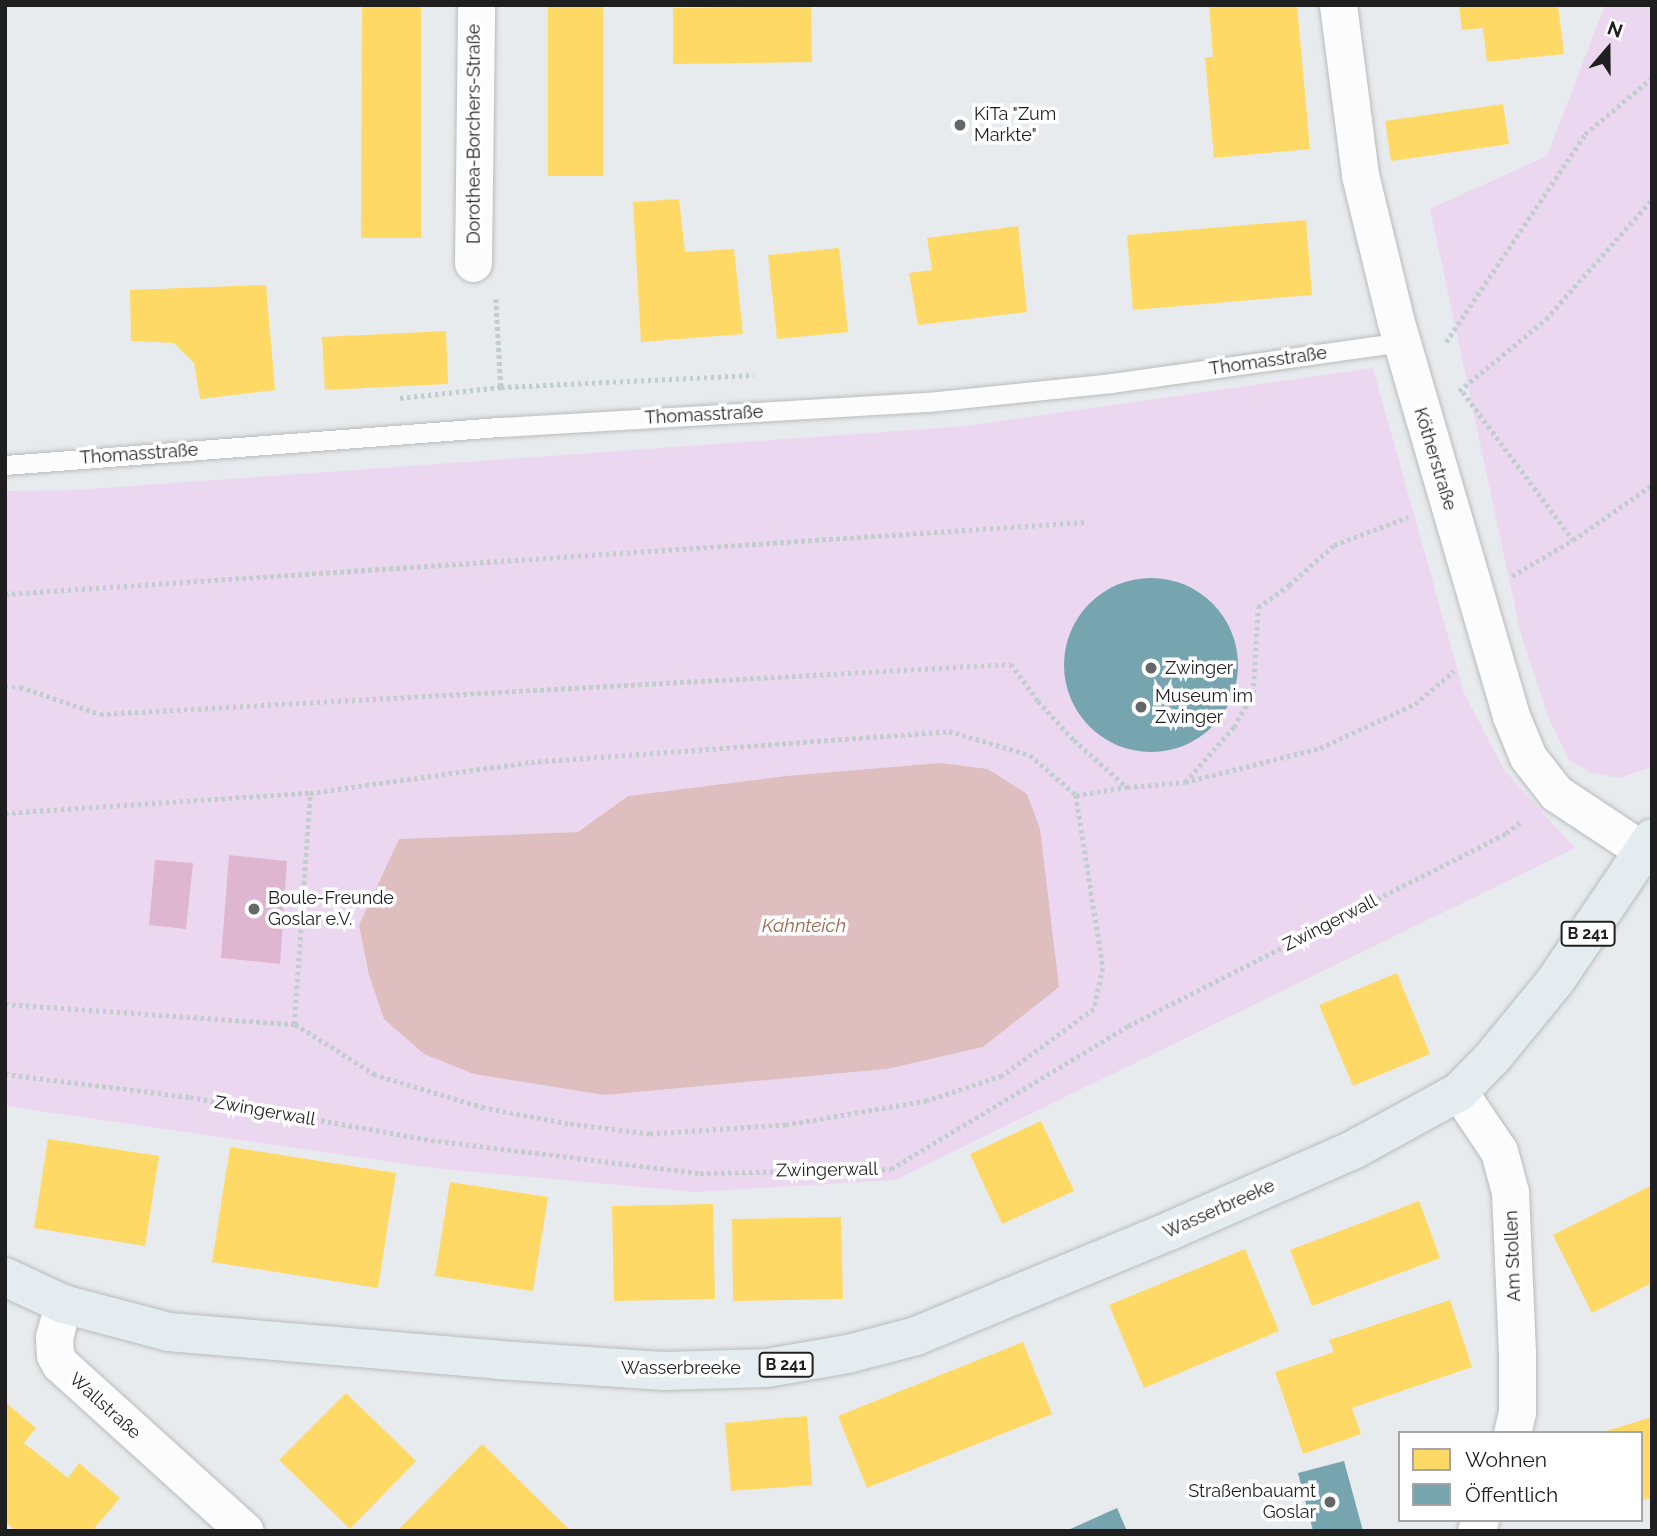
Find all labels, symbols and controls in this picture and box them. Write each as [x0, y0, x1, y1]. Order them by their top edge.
north arrow [1573, 14, 1643, 84]
text: N [1605, 16, 1626, 42]
street label: Dorothea-Borchers-Straße [463, 24, 485, 244]
place label: KiTa "Zum Markte" [974, 104, 1057, 146]
marker: KiTa "Zum Markte" [952, 117, 968, 133]
street label: Thomasstraße [1208, 342, 1328, 380]
street label: Thomasstraße [644, 401, 764, 429]
street label: Kötherstraße [1409, 405, 1461, 513]
street label: Thomasstraße [79, 439, 199, 469]
place label: Zwinger [1165, 657, 1233, 679]
marker: Zwinger [1143, 660, 1159, 676]
place label: Museum im Zwinger [1155, 686, 1253, 728]
marker: Museum im Zwinger [1133, 699, 1149, 715]
place label: Boule-Freunde Goslar e.V. [268, 888, 394, 930]
street label: Zwingerwall [1280, 890, 1380, 956]
marker: Boule-Freunde Goslar e.V. [246, 901, 262, 917]
water label: Kahnteich [762, 915, 846, 937]
road number: B 241 [1560, 922, 1616, 946]
street label: Zwingerwall [213, 1092, 317, 1130]
street label: Zwingerwall [776, 1158, 878, 1182]
street label: Wasserbreeke [1160, 1175, 1278, 1243]
street label: Am Stollen [1501, 1210, 1525, 1302]
road number: B 241 [758, 1352, 814, 1378]
street label: Wasserbreeke [621, 1357, 741, 1379]
street label: Wallstraße [65, 1368, 145, 1444]
legend [1398, 1431, 1643, 1522]
text: Wohnen [1465, 1447, 1547, 1472]
place label: Straßenbauamt Goslar [1188, 1481, 1316, 1524]
text: Öffentlich [1465, 1482, 1558, 1507]
marker: Straßenbauamt Goslar [1322, 1494, 1338, 1510]

